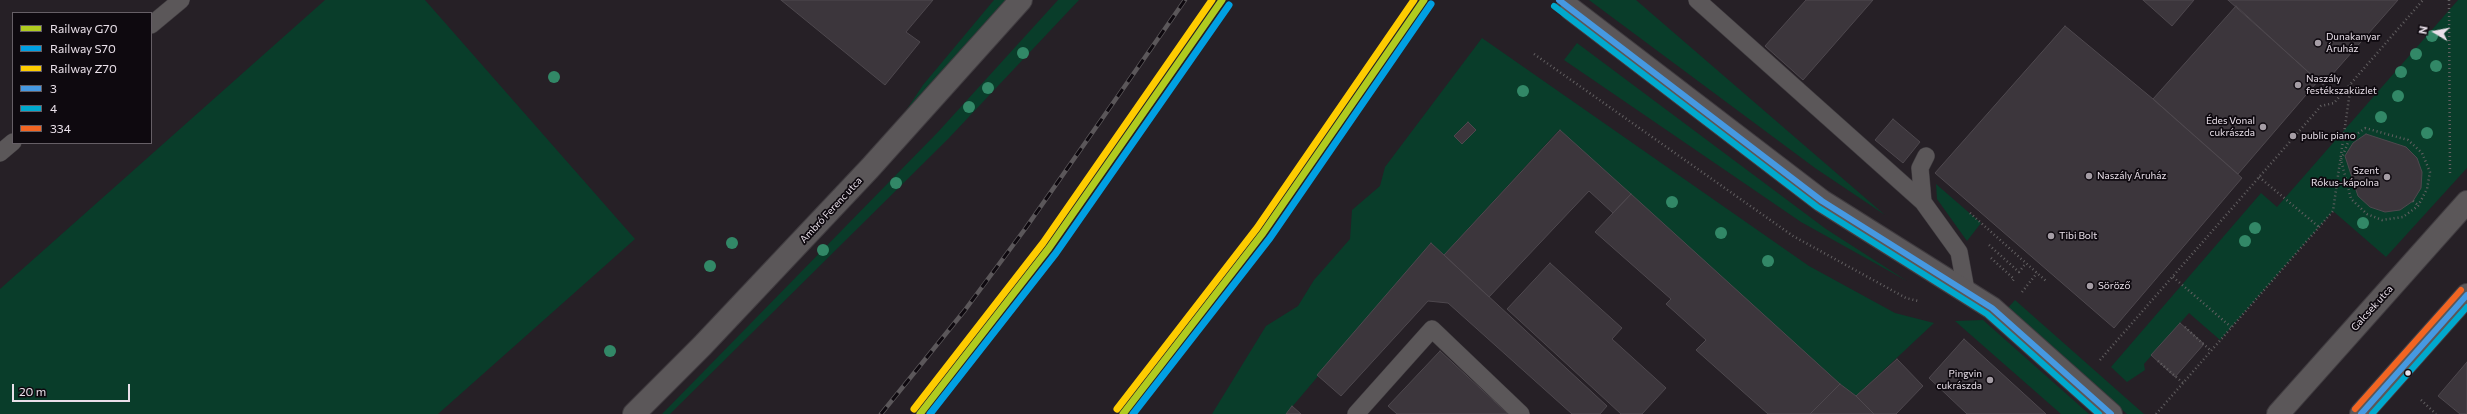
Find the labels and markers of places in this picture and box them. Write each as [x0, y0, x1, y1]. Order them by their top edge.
place label: Dunakanyar Áruház [2326, 31, 2380, 54]
marker: Dunakanyar Áruház [2313, 38, 2323, 48]
place label: Naszály festékszaküzlet [2306, 73, 2377, 96]
marker: Naszály festékszaküzlet [2293, 80, 2303, 90]
place label: Édes Vonal cukrászda [2206, 115, 2255, 138]
marker: Édes Vonal cukrászda [2258, 122, 2268, 132]
place label: public piano [2301, 130, 2356, 142]
marker: public piano [2288, 131, 2298, 141]
place label: Szent Rókus-kápolna [2311, 165, 2379, 188]
place label: Naszály Áruház [2097, 170, 2166, 182]
marker: Naszály Áruház [2084, 171, 2094, 181]
marker: Szent Rókus-kápolna [2382, 172, 2392, 182]
place label: Tibi Bolt [2059, 230, 2097, 242]
marker: Tibi Bolt [2046, 231, 2056, 241]
place label: Söröző [2098, 280, 2131, 292]
marker: Söröző [2085, 281, 2095, 291]
place label: Pingvin cukrászda [1936, 368, 1982, 392]
unlabelled marker [2403, 368, 2413, 378]
marker: Pingvin cukrászda [1985, 375, 1995, 385]

